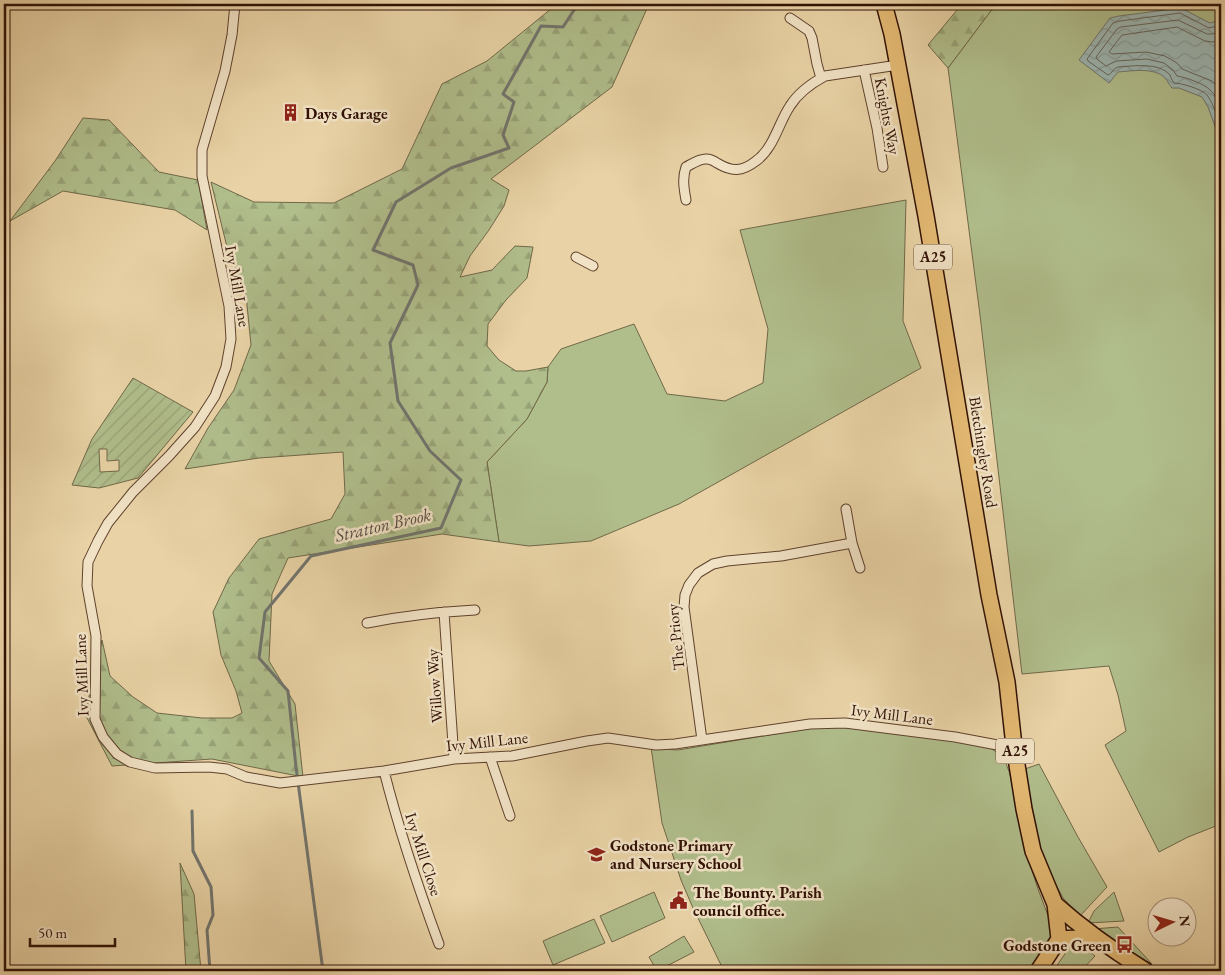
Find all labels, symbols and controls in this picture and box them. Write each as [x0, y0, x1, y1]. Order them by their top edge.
street label: Knights Way [870, 76, 905, 157]
building icon: Days Garage [281, 103, 301, 123]
place label: Days Garage [305, 103, 388, 124]
street label: Ivy Mill Lane [220, 244, 255, 328]
road number: A25 [914, 244, 952, 270]
street label: Bletchingley Road [964, 395, 1003, 510]
water label: Stratton Brook [332, 502, 433, 547]
street label: The Priory [661, 602, 689, 671]
street label: Ivy Mill Lane [70, 633, 93, 716]
street label: Willow Way [421, 647, 448, 724]
street label: Ivy Mill Lane [850, 699, 934, 730]
street label: Ivy Mill Lane [445, 727, 529, 756]
road number: A25 [996, 738, 1034, 764]
street label: Ivy Mill Close [400, 810, 447, 898]
place label: Godstone Primary and Nursery School [610, 835, 742, 874]
school or university icon: Godstone Primary and Nursery School [586, 844, 606, 864]
place label: The Bounty. Parish council office. [693, 882, 822, 921]
public building icon: The Bounty. Parish council office. [669, 891, 689, 911]
north arrow [1148, 898, 1198, 948]
text: N [1175, 914, 1194, 928]
scale bar [30, 915, 115, 947]
text: 50 m [38, 923, 67, 942]
place label: Godstone Green [1003, 935, 1111, 956]
bus stop icon: Godstone Green [1115, 935, 1135, 955]

